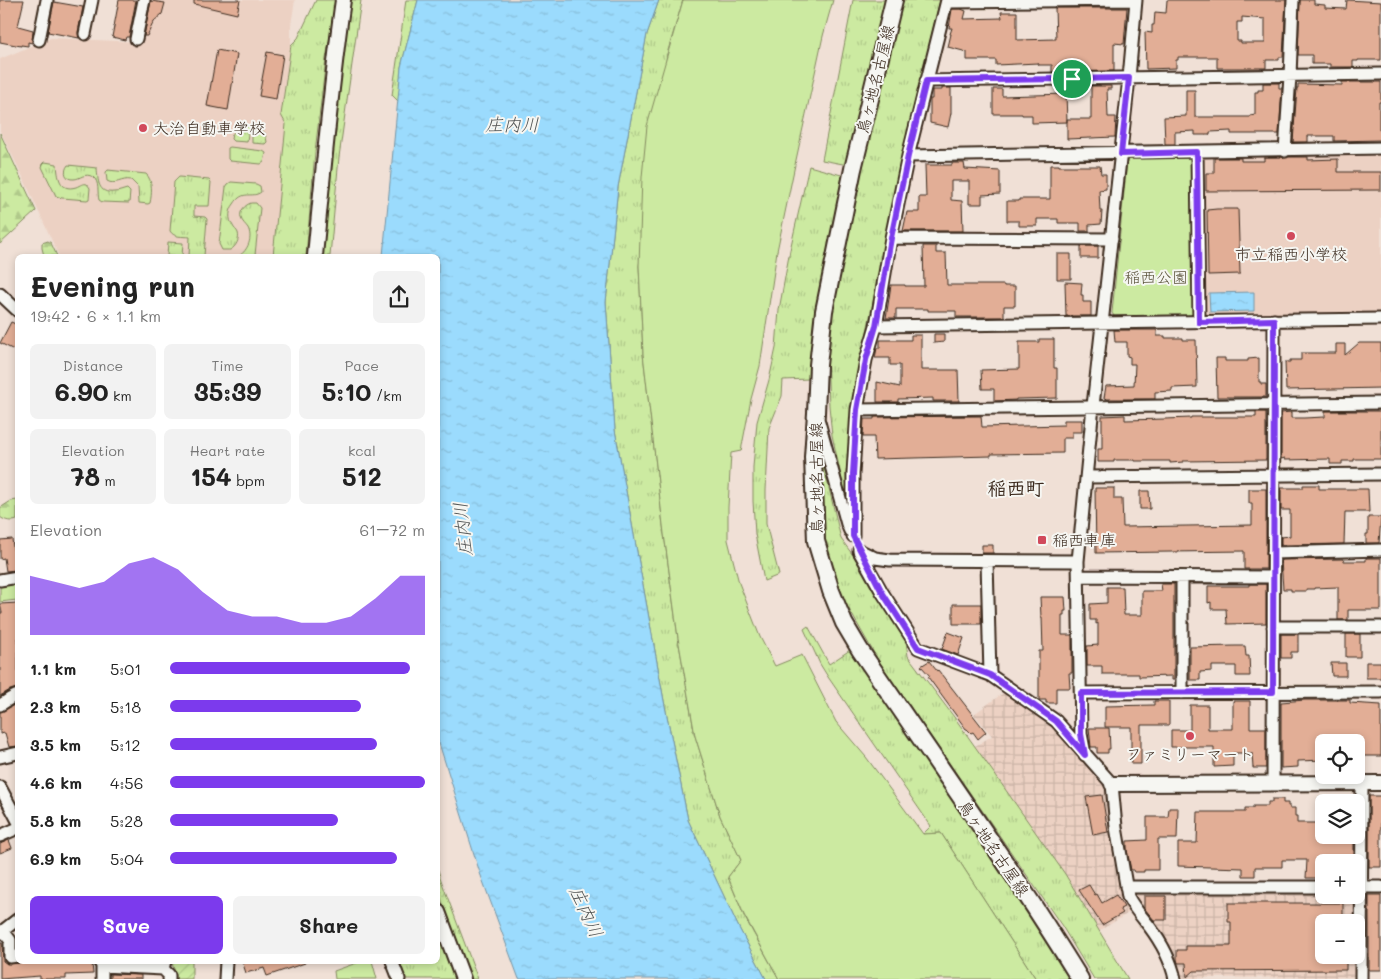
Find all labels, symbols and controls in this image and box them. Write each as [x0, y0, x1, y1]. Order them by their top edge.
street label: 鳥ヶ地名古屋線 [851, 22, 898, 136]
pin [1051, 58, 1093, 100]
icon: arrive [1058, 65, 1086, 93]
water label: 庄内川 [485, 112, 539, 136]
place label: 大治自動車学校 [153, 117, 265, 138]
marker: 大治自動車学校 [137, 122, 149, 134]
marker: 市立稲西小学校 [1285, 230, 1297, 242]
place label: 市立稲西小学校 [1235, 243, 1347, 264]
park label: 稲西公園 [1124, 266, 1188, 287]
text: Evening run [30, 268, 195, 304]
button: share [373, 271, 425, 323]
text: 19:42 · 6 × 1.1 km [30, 305, 161, 326]
text: Distance [63, 356, 123, 375]
text: Time [212, 356, 243, 375]
text: Pace [345, 356, 379, 375]
text: 6.90 [55, 375, 109, 407]
text: 35:39 [194, 375, 261, 407]
text: 5:10 [322, 375, 371, 407]
text: km [109, 386, 132, 405]
text: /km [371, 386, 402, 405]
street label: 鳥ヶ地名古屋線 [805, 422, 826, 534]
text: Elevation [62, 441, 125, 460]
text: Heart rate [190, 441, 265, 460]
text: kcal [348, 441, 376, 460]
text: 78 [71, 460, 100, 492]
text: 154 [190, 460, 232, 492]
text: 512 [342, 460, 382, 492]
text: m [100, 471, 116, 490]
text: bpm [232, 471, 265, 490]
district label: 稲西町 [987, 475, 1045, 500]
water label: 庄内川 [447, 501, 477, 557]
text: Elevation [30, 519, 102, 540]
text: 61–72 m [359, 519, 425, 540]
place label: 稲西車庫 [1052, 529, 1116, 550]
marker: 稲西車庫 [1036, 534, 1048, 546]
text: 1.1 km [30, 658, 76, 679]
text: 5:01 [110, 658, 141, 679]
text: 2.3 km [30, 696, 81, 717]
text: 5:18 [110, 696, 141, 717]
marker: ファミリーマート [1184, 730, 1196, 742]
text: 3.5 km [30, 734, 81, 755]
text: 5:12 [110, 734, 140, 755]
map controls [1315, 734, 1365, 964]
button: locate [1315, 734, 1365, 784]
place label: ファミリーマート [1126, 743, 1254, 764]
text: 4.6 km [30, 772, 82, 793]
text: 4:56 [110, 772, 143, 793]
button: layers [1315, 794, 1365, 844]
street label: 鳥ヶ地名古屋線 [954, 795, 1034, 900]
text: 5.8 km [30, 810, 81, 831]
text: 5:28 [110, 810, 143, 831]
text: 6.9 km [30, 848, 81, 869]
text: 5:04 [110, 848, 144, 869]
button: + [1315, 854, 1365, 904]
water label: 庄内川 [565, 882, 609, 941]
button: Save [30, 896, 223, 954]
button: Share [233, 896, 425, 954]
button: − [1315, 914, 1365, 964]

